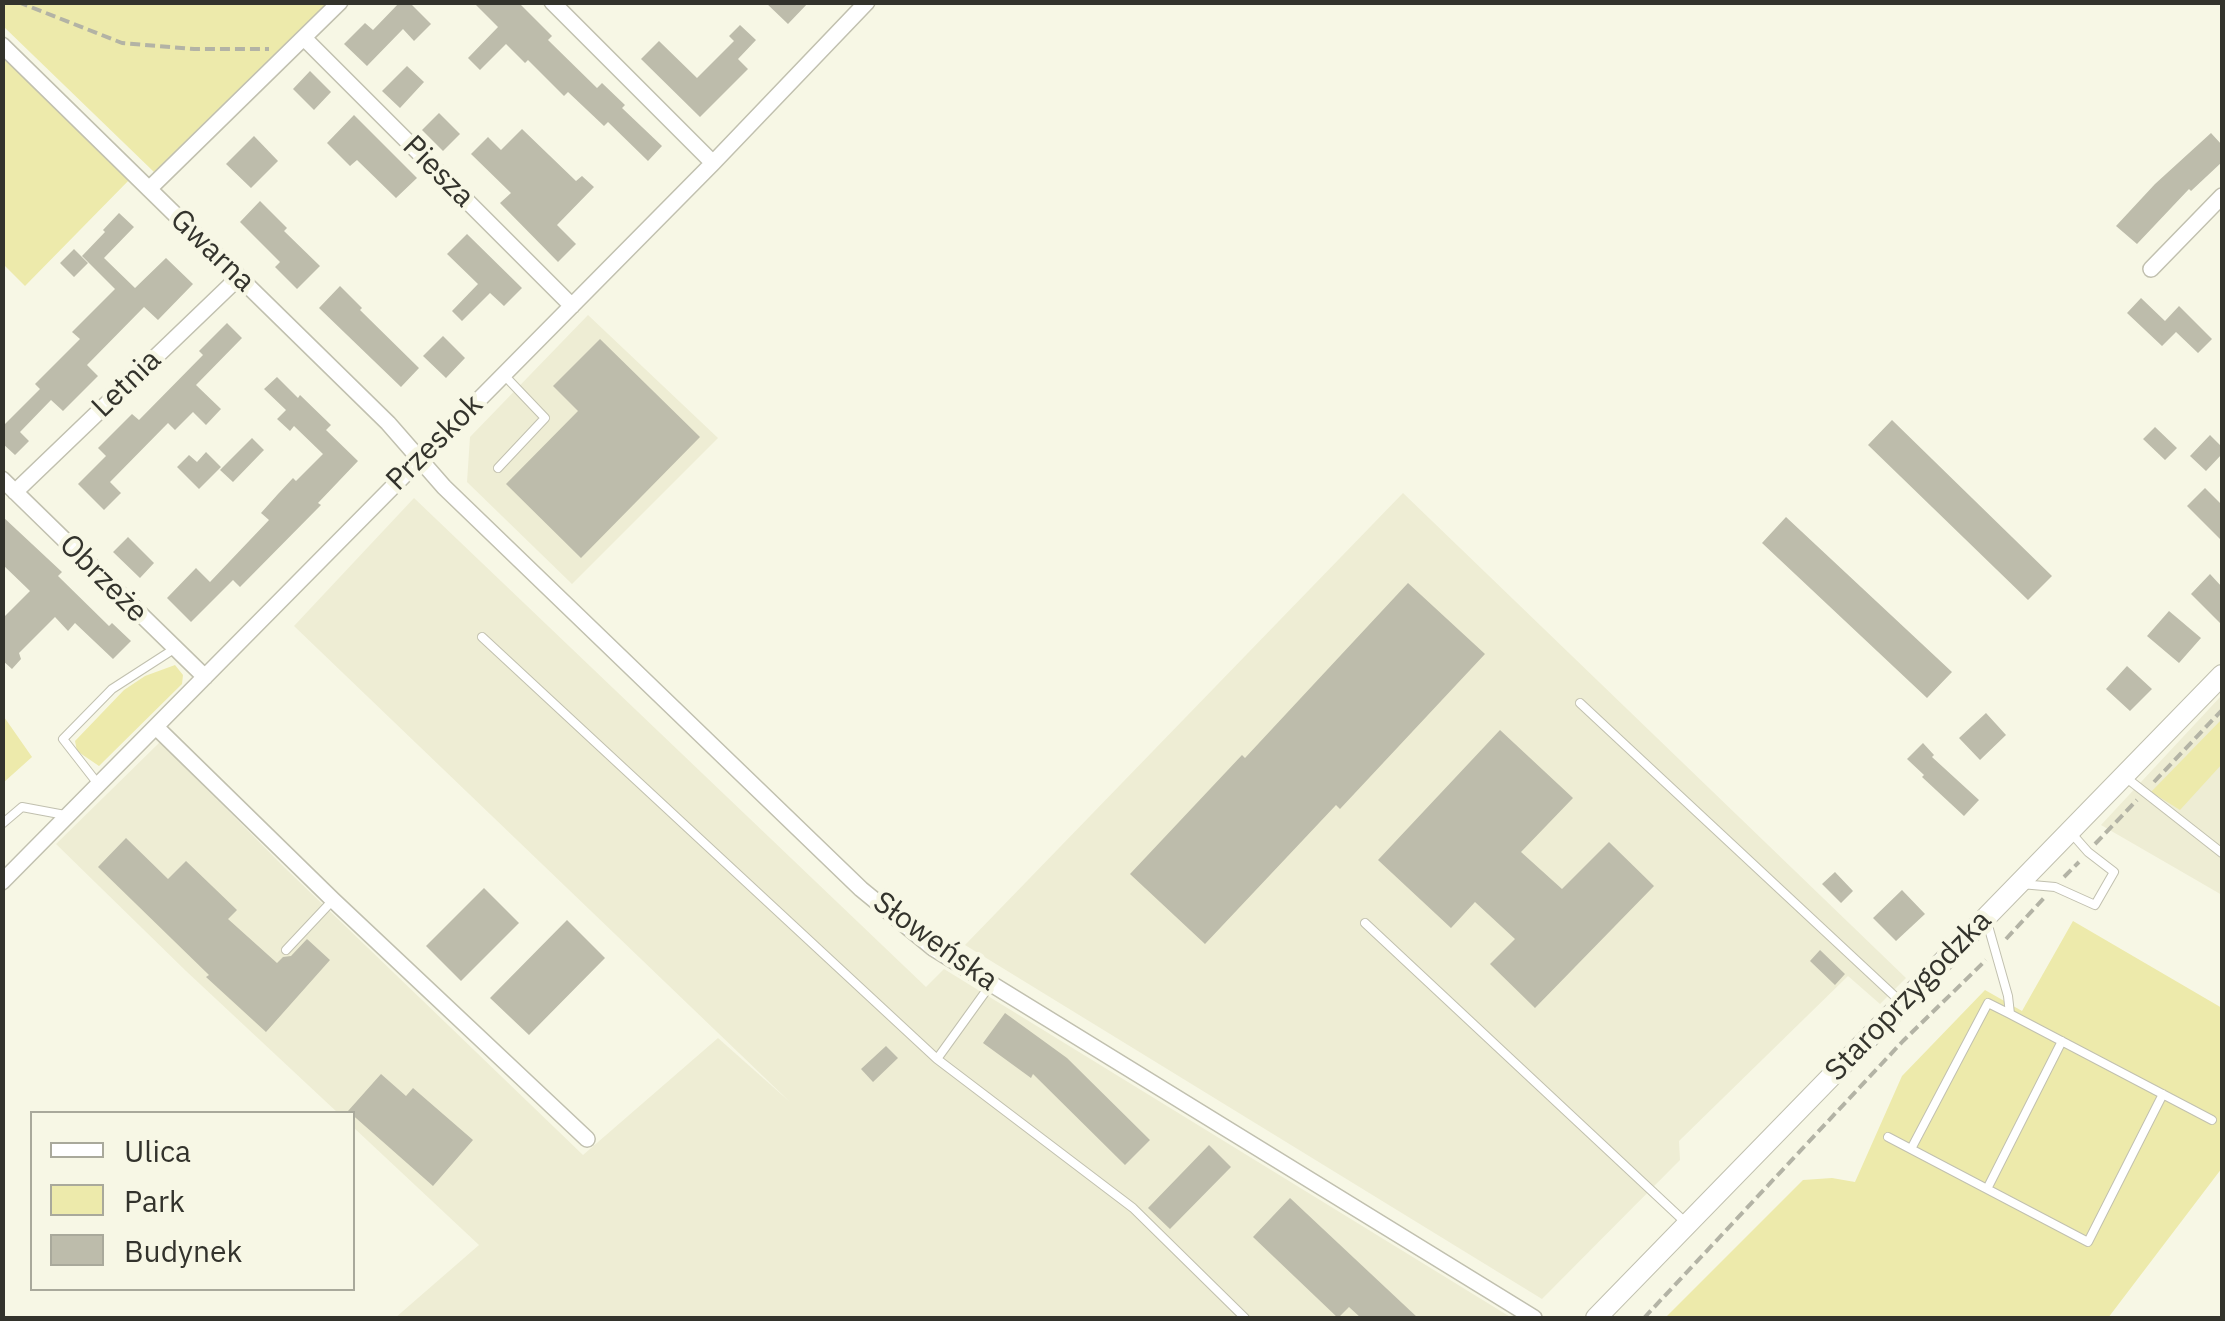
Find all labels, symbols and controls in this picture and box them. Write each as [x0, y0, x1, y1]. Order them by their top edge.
street label: Piesza [395, 129, 481, 215]
street label: Gwarna [162, 202, 262, 300]
street label: Letnia [85, 342, 169, 426]
street label: Przeskok [379, 387, 491, 499]
street label: Obrzeże [51, 527, 155, 631]
street label: Słoweńska [866, 885, 1004, 999]
street label: Staroprzygodzka [1818, 903, 2000, 1089]
legend [30, 1111, 355, 1291]
text: Ulica [124, 1131, 191, 1170]
text: Park [124, 1181, 185, 1220]
text: Budynek [124, 1231, 242, 1270]

